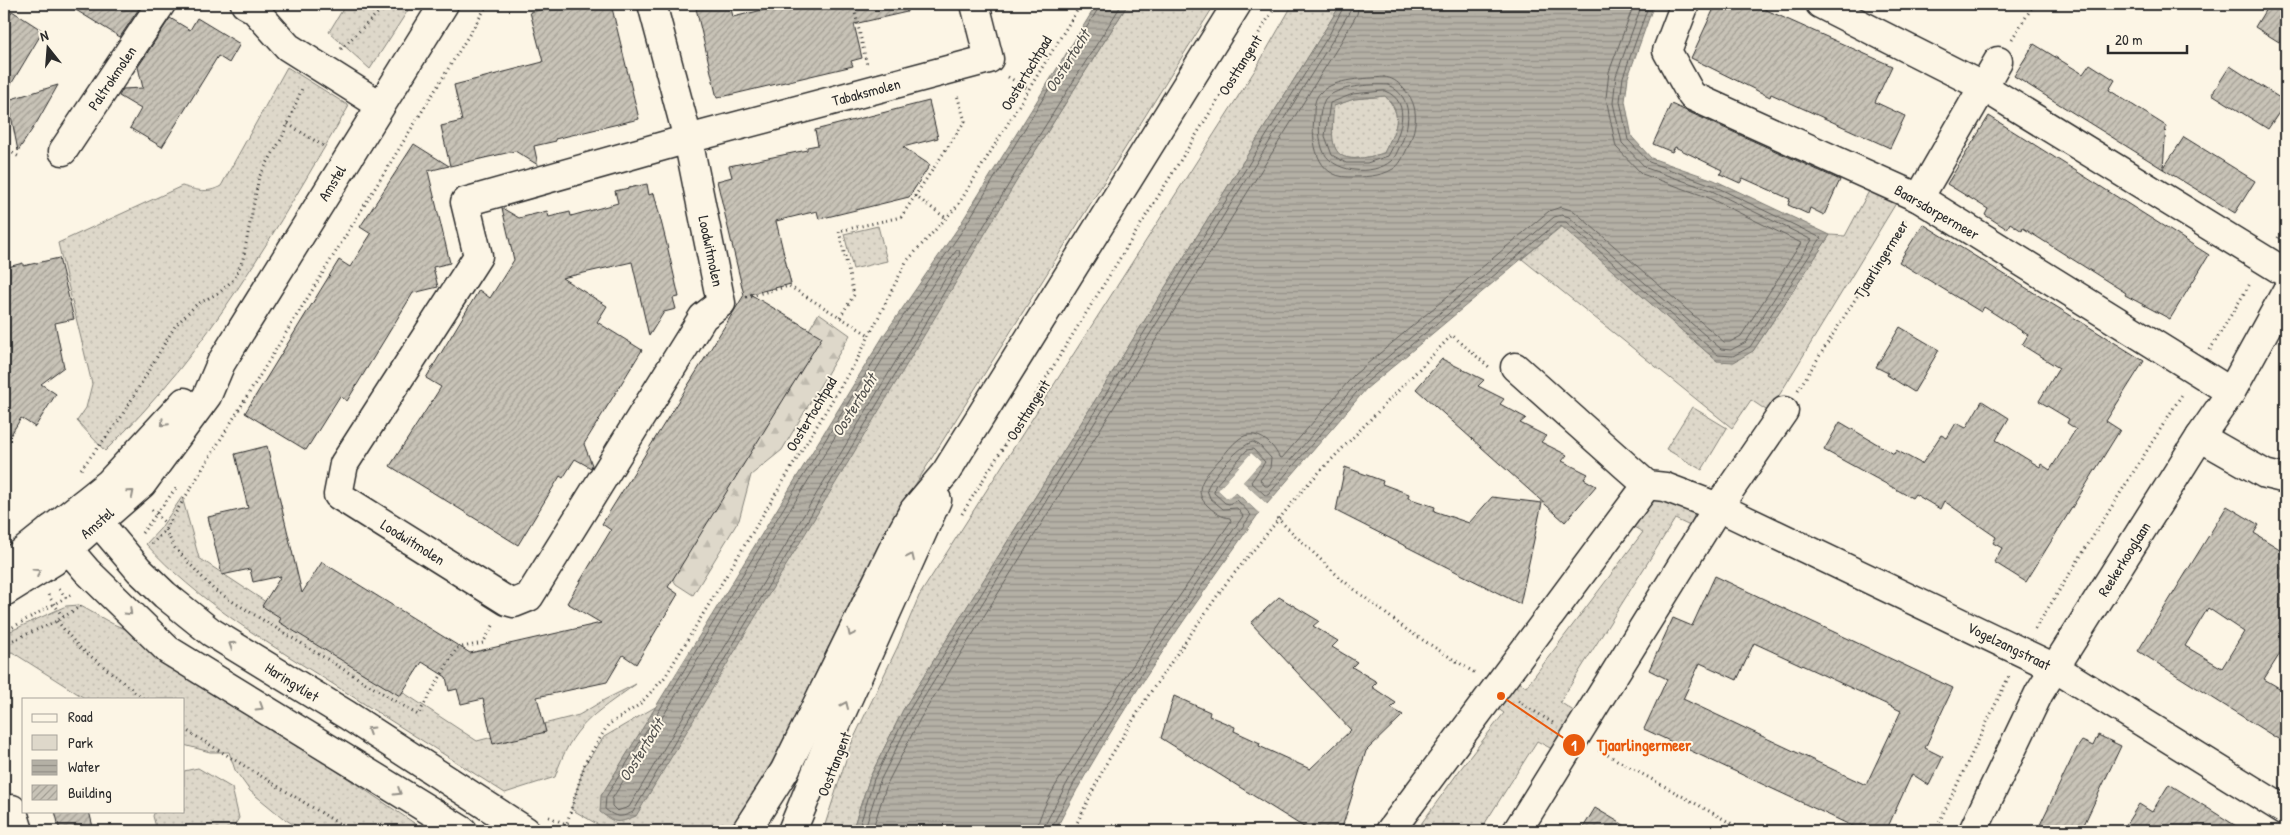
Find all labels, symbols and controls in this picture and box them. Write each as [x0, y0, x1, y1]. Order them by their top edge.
north arrow [22, 22, 72, 72]
scale bar [2108, 22, 2186, 54]
water label: Oostertocht [1039, 23, 1096, 96]
text: N [38, 25, 51, 45]
text: 20 m [2115, 29, 2142, 50]
street label: Oosttangent [1213, 30, 1267, 99]
street label: Oostertochtpad [995, 32, 1057, 114]
street label: Paltrokmolen [83, 42, 141, 114]
street label: Tabaksmolen [829, 73, 903, 111]
street label: Amstel [313, 161, 351, 205]
street label: Baarsdorpermeer [1891, 179, 1983, 245]
street label: Loodwitmolen [693, 214, 729, 289]
street label: Tjaarlingermeer [1849, 216, 1913, 302]
water label: Oostertocht [826, 367, 883, 440]
street label: Oostertochtpad [780, 373, 842, 455]
street label: Oosttangent [1001, 375, 1055, 444]
one-way arrow [161, 418, 170, 427]
one-way arrow [125, 490, 134, 499]
street label: Amstel [76, 502, 118, 544]
street label: Loodwitmolen [377, 514, 449, 570]
street label: Reekerkooglaan [2093, 518, 2155, 600]
one-way arrow [905, 553, 916, 562]
one-way arrow [31, 569, 41, 578]
one-way arrow [123, 606, 132, 615]
street label: Vogelzangstraat [1964, 617, 2055, 676]
one-way arrow [847, 628, 858, 637]
one-way arrow [229, 641, 238, 651]
street label: Haringvliet [261, 657, 324, 707]
legend [22, 698, 185, 812]
one-way arrow [254, 700, 263, 710]
one-way arrow [838, 701, 849, 710]
text: Road [68, 706, 93, 727]
water label: Oostertocht [613, 712, 670, 785]
one-way arrow [367, 727, 376, 737]
street label: Oosttangent [812, 728, 856, 799]
callout: Tjaarlingermeer [1562, 730, 1701, 761]
text: Park [68, 732, 93, 753]
text: Tjaarlingermeer [1596, 734, 1692, 757]
text: 1 [1571, 735, 1577, 756]
text: Water [68, 756, 100, 777]
text: Building [68, 782, 112, 803]
one-way arrow [392, 786, 401, 796]

